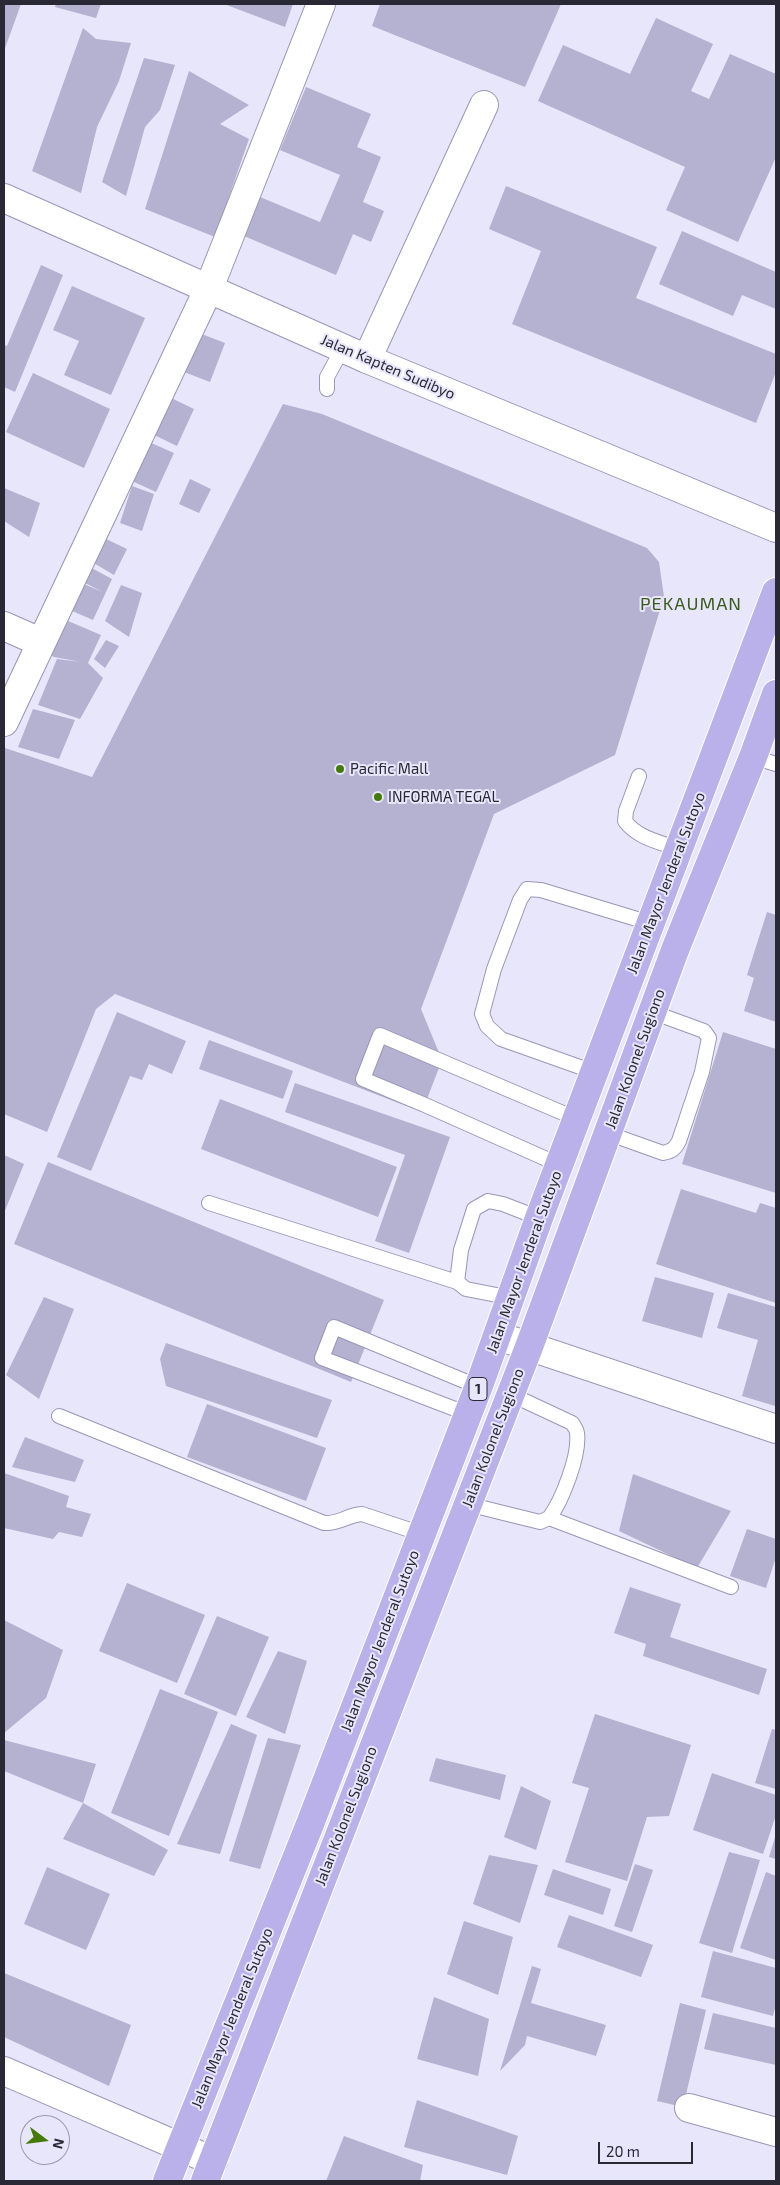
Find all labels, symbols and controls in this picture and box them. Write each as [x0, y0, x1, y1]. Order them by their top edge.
street label: Jalan Kapten Sudibyo [318, 331, 458, 403]
district label: PEKAUMAN [639, 593, 743, 615]
place label: Pacific Mall [350, 760, 428, 778]
marker: Pacific Mall [334, 763, 346, 775]
place label: INFORMA TEGAL [388, 788, 499, 806]
street label: Jalan Mayor Jenderal Sutoyo [623, 790, 709, 976]
marker: INFORMA TEGAL [372, 791, 384, 803]
street label: Jalan Kolonel Sugiono [601, 987, 669, 1131]
street label: Jalan Mayor Jenderal Sutoyo [482, 1168, 566, 1356]
street label: Jalan Kolonel Sugiono [458, 1366, 528, 1510]
road number: 1 [469, 1378, 487, 1400]
street label: Jalan Mayor Jenderal Sutoyo [337, 1548, 423, 1734]
street label: Jalan Kolonel Sugiono [311, 1744, 381, 1888]
street label: Jalan Mayor Jenderal Sutoyo [187, 1925, 277, 2111]
north arrow [20, 2115, 70, 2165]
scale bar [600, 2132, 695, 2164]
text: N [49, 2137, 69, 2151]
text: 20 m [606, 2142, 640, 2160]

